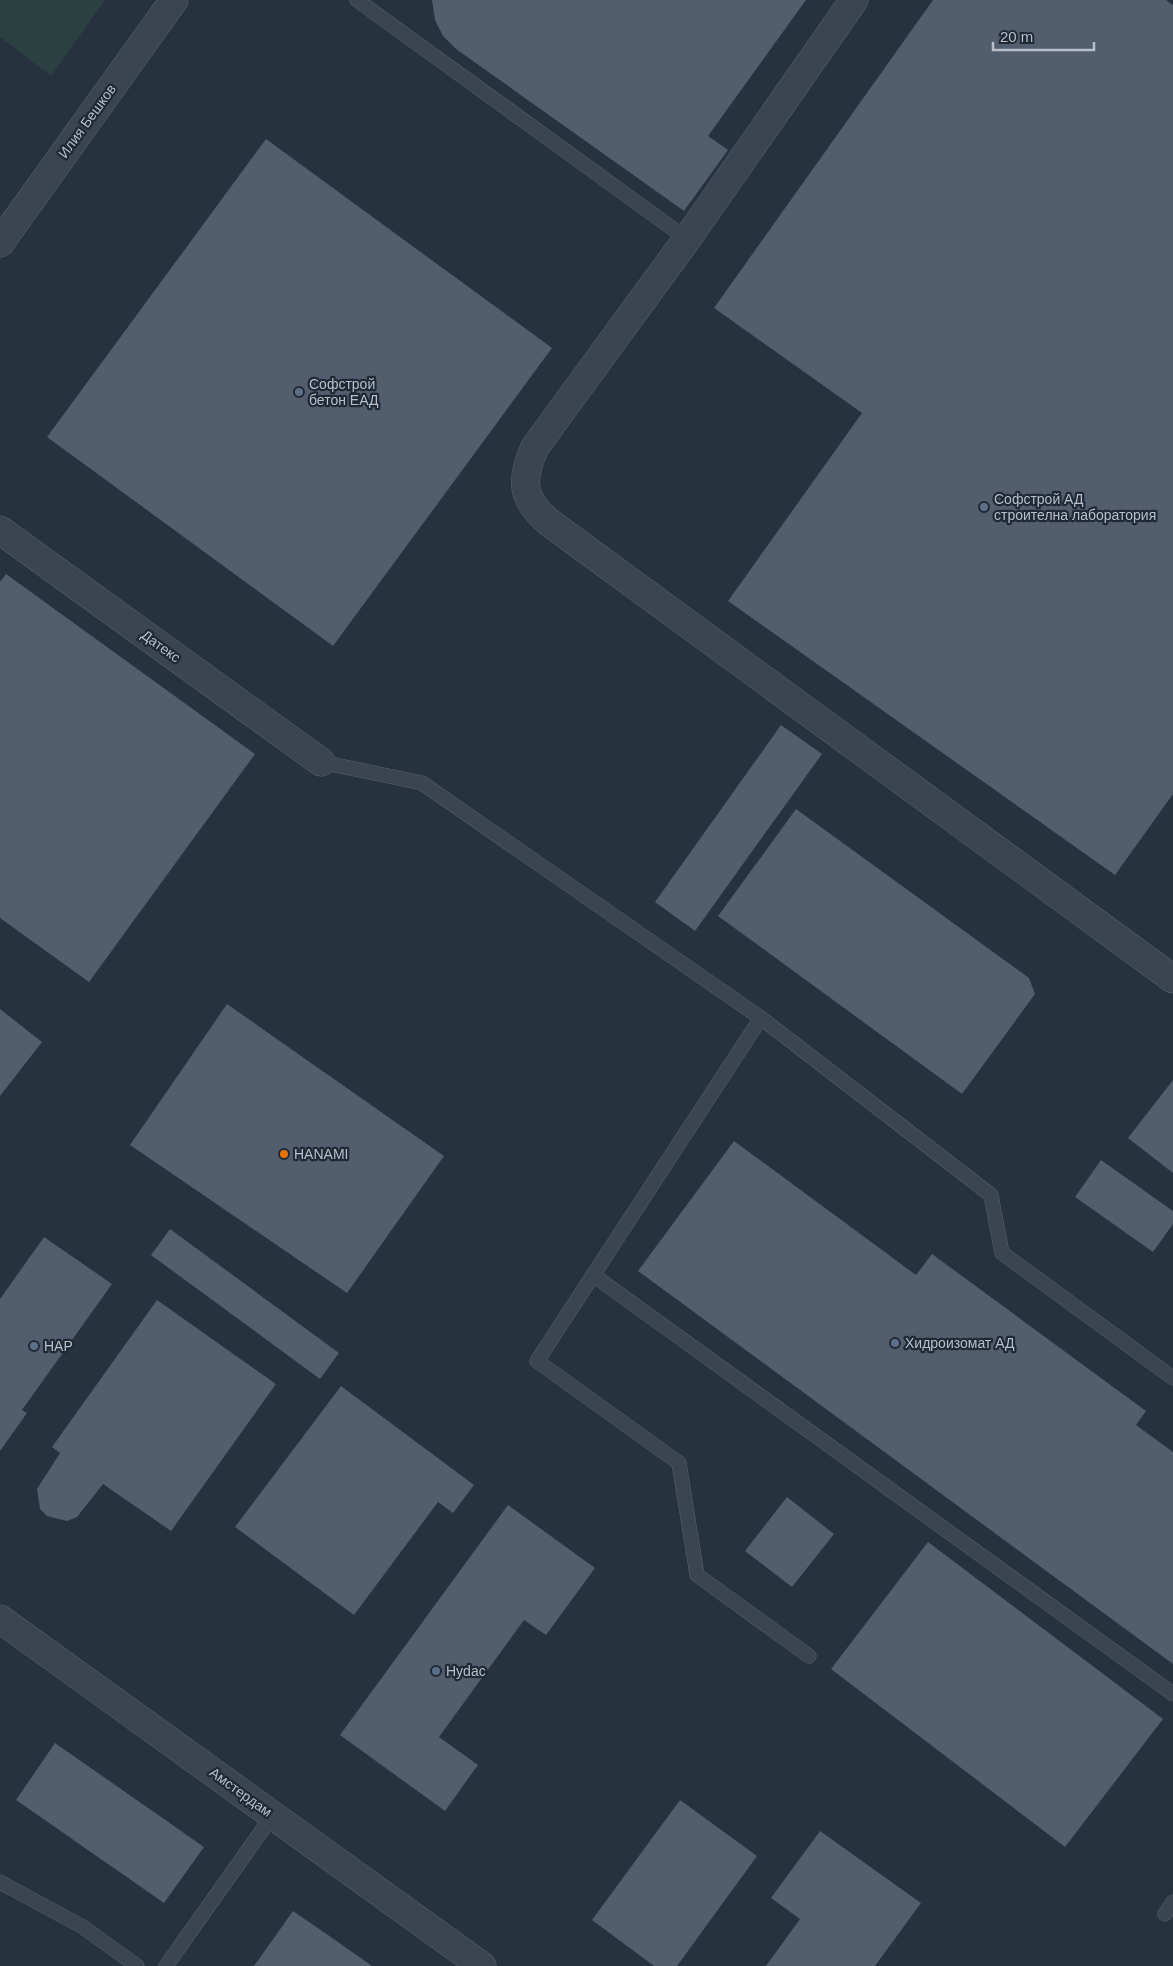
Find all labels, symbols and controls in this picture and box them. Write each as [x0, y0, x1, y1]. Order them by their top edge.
scale bar [993, 20, 1094, 52]
text: 20 m [1000, 28, 1033, 45]
street label: Илия Бешков [55, 81, 119, 161]
place label: Софстрой бетон ЕАД [309, 376, 379, 408]
marker: Софстрой бетон ЕАД [293, 386, 305, 398]
place label: Софстрой АД строителна лаборатория [994, 491, 1156, 523]
marker: Софстрой АД строителна лаборатория [978, 501, 990, 513]
street label: Датекс [138, 627, 184, 665]
place label: HANAMI [294, 1146, 348, 1162]
marker: HANAMI [278, 1148, 290, 1160]
place label: Хидроизомат АД [905, 1335, 1015, 1351]
marker: Хидроизомат АД [889, 1337, 901, 1349]
place label: НАР [44, 1338, 73, 1354]
marker: НАР [28, 1340, 40, 1352]
place label: Hydac [446, 1663, 486, 1679]
marker: Hydac [430, 1665, 442, 1677]
street label: Амстердам [207, 1764, 275, 1820]

